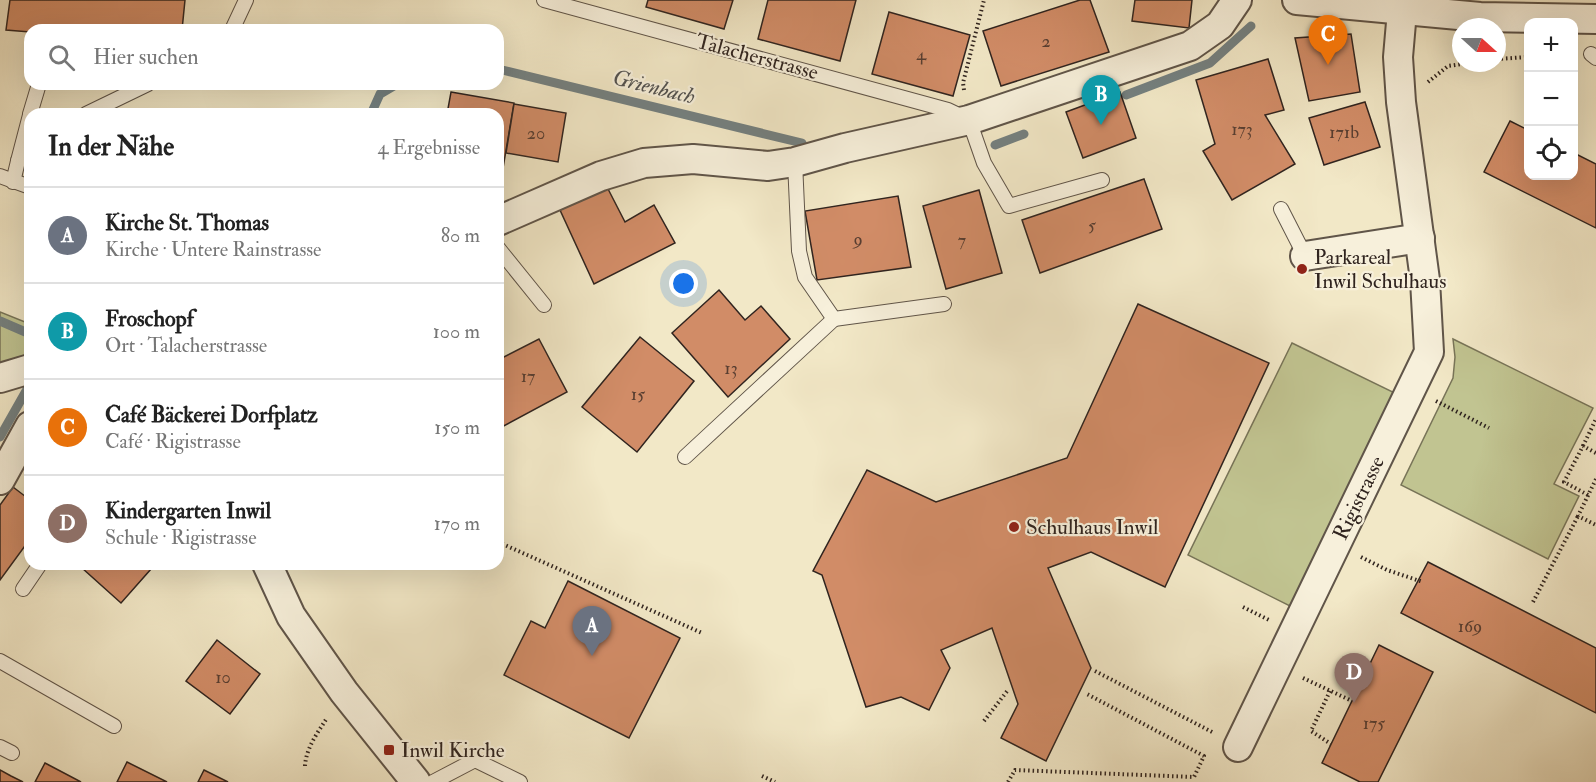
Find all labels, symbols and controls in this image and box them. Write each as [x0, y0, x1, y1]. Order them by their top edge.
pin: C [1308, 16, 1348, 65]
north arrow [1452, 18, 1506, 72]
map controls [1524, 18, 1578, 180]
button: + [1524, 18, 1578, 72]
search box [24, 24, 504, 90]
street label: Talacherstrasse [693, 28, 821, 86]
house number: 2 [1041, 30, 1051, 53]
icon: search [45, 41, 78, 74]
text: Hier suchen [93, 43, 199, 71]
house number: 4 [916, 43, 927, 66]
water label: Grienbach [610, 63, 698, 111]
button: − [1524, 72, 1578, 126]
pin: B [1082, 76, 1120, 125]
house number: 173 [1231, 118, 1253, 141]
house number: 171b [1329, 121, 1359, 144]
house number: 20 [527, 122, 545, 145]
button: locate [1524, 126, 1578, 180]
text: In der Nähe [48, 131, 174, 163]
text: 4 Ergebnisse [378, 135, 480, 160]
text: Kirche St. Thomas [105, 209, 269, 237]
house number: 5 [1088, 214, 1096, 237]
text: A [61, 223, 74, 248]
text: 80 m [441, 223, 480, 248]
house number: 9 [851, 228, 863, 251]
house number: 7 [958, 229, 966, 252]
text: Kirche · Untere Rainstrasse [105, 237, 321, 262]
place label: Parkareal Inwil Schulhaus [1314, 244, 1446, 295]
marker: Parkareal Inwil Schulhaus [1295, 262, 1309, 276]
your location [669, 269, 698, 298]
text: Froschopf [105, 305, 194, 333]
text: B [61, 319, 74, 344]
text: 100 m [433, 319, 480, 344]
text: Ort · Talacherstrasse [105, 333, 267, 358]
house number: 13 [724, 357, 738, 380]
house number: 17 [521, 365, 535, 388]
house number: 15 [631, 383, 645, 406]
text: Café Bäckerei Dorfplatz [105, 401, 318, 429]
text: C [60, 415, 75, 440]
text: 150 m [434, 415, 480, 440]
text: Café · Rigistrasse [105, 429, 241, 454]
street label: Rigistrasse [1327, 451, 1391, 544]
text: Kindergarten Inwil [105, 497, 271, 525]
text: D [59, 511, 76, 536]
text: 170 m [434, 511, 480, 536]
place label: Schulhaus Inwil [1026, 514, 1159, 541]
marker: Schulhaus Inwil [1007, 520, 1021, 534]
text: Schule · Rigistrasse [105, 525, 257, 550]
pin: A [572, 606, 612, 656]
house number: 169 [1458, 615, 1482, 638]
pin: D [1334, 654, 1374, 703]
house number: 10 [215, 666, 231, 689]
house number: 175 [1363, 712, 1385, 735]
place label: Inwil Kirche [401, 737, 505, 764]
marker: Inwil Kirche [382, 743, 396, 757]

